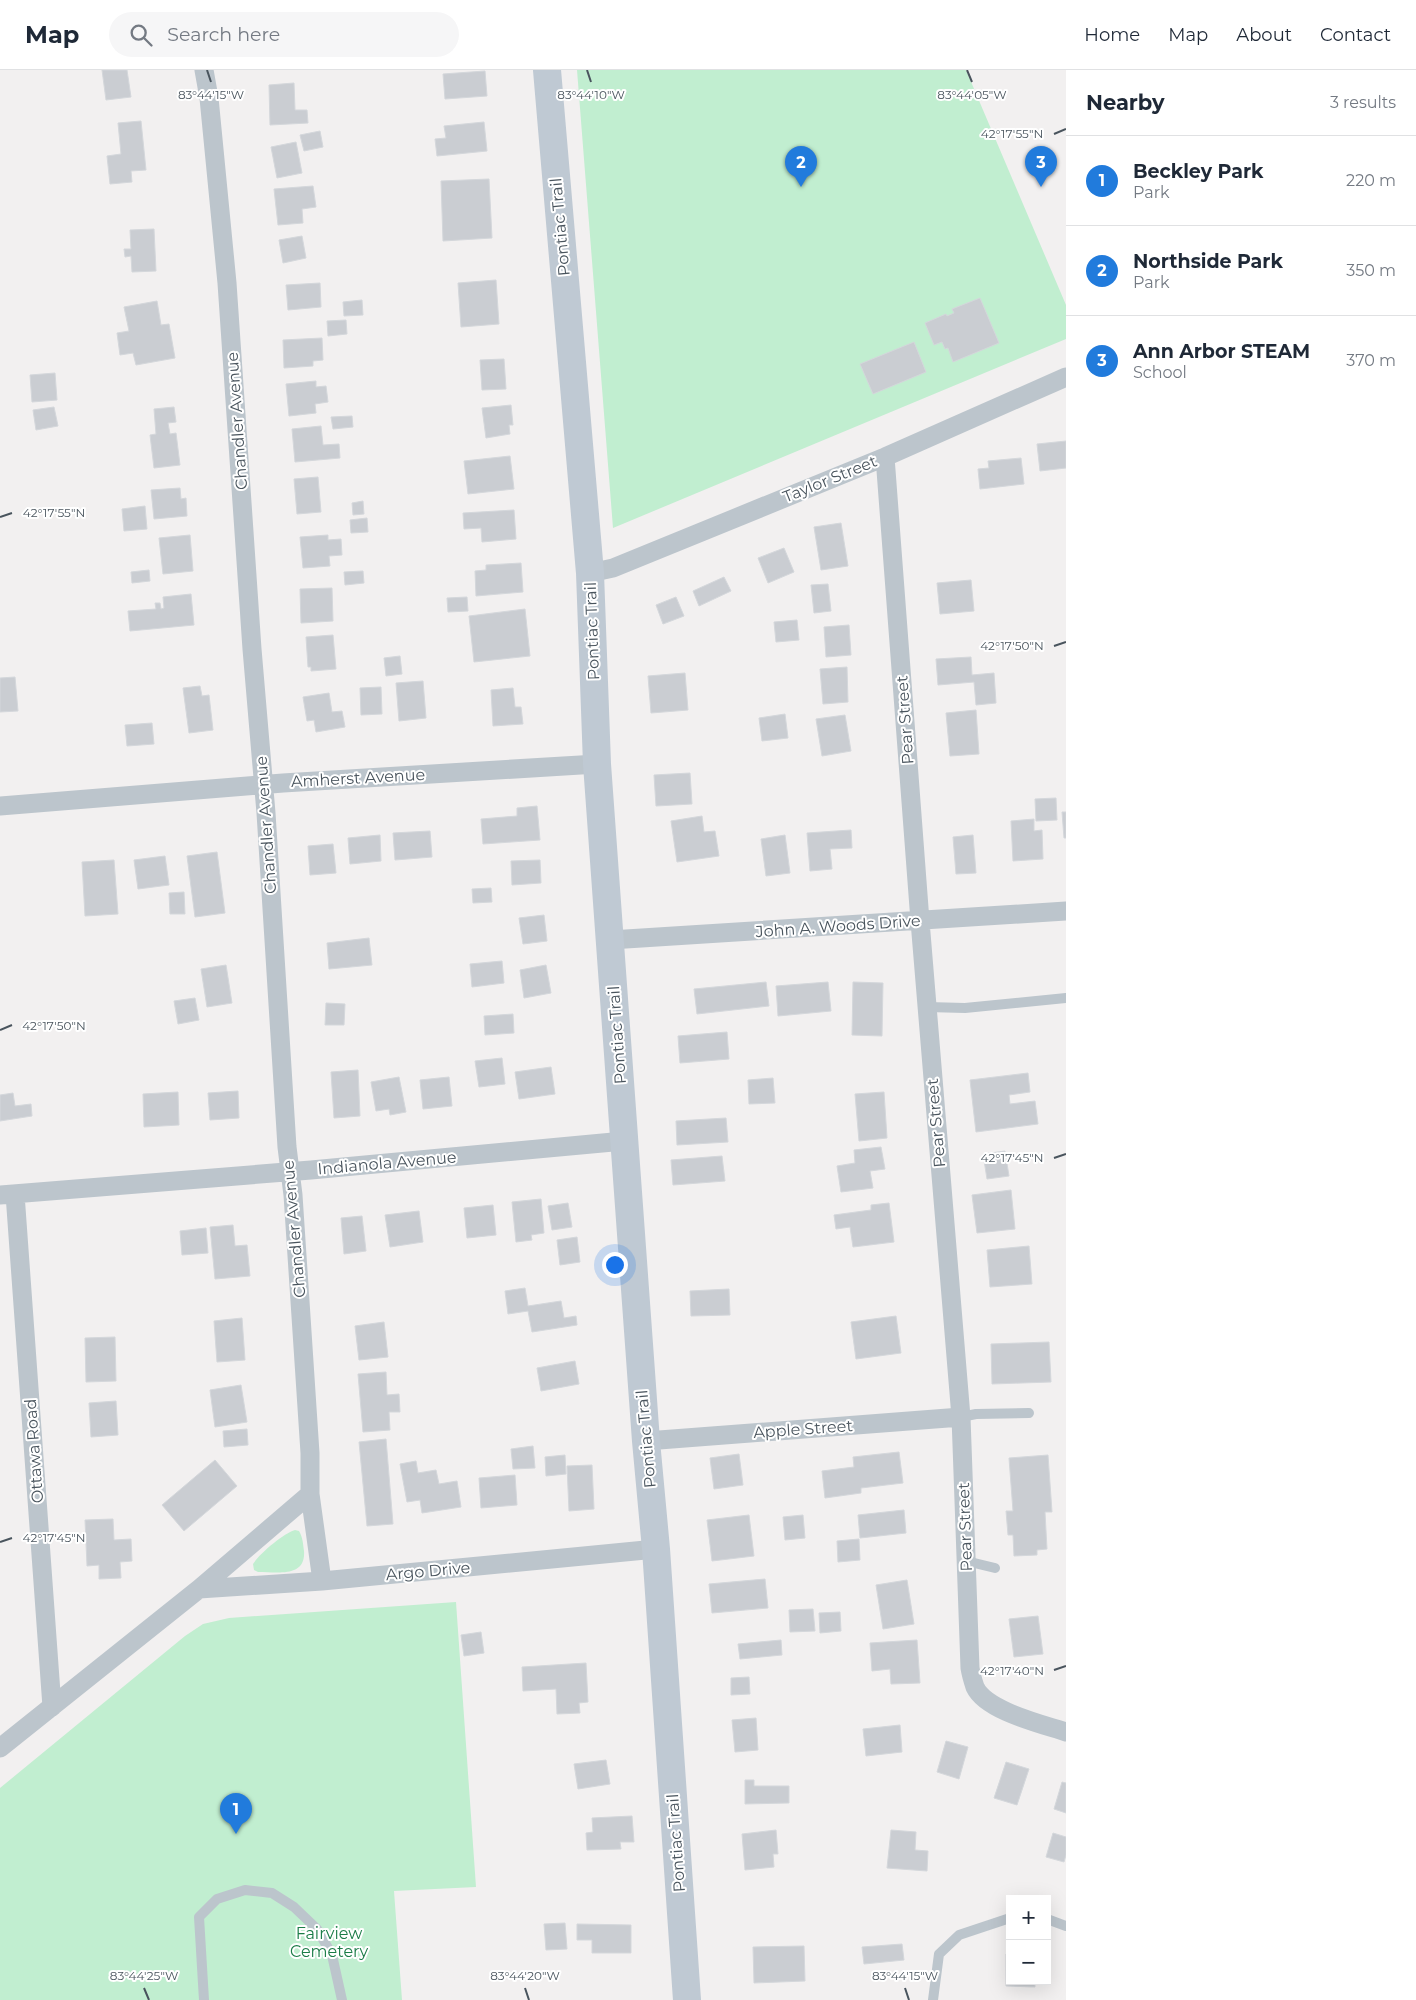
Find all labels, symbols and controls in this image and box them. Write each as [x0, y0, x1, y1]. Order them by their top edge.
search box [109, 12, 459, 57]
text: Map [25, 20, 79, 49]
icon: search [127, 21, 155, 49]
text: Search here [167, 23, 280, 46]
text: Home [1084, 24, 1140, 46]
text: Map [1168, 24, 1208, 46]
text: About [1236, 24, 1292, 46]
text: Contact [1320, 24, 1391, 46]
text: 83°44'15"W [178, 87, 244, 102]
text: 83°44'10"W [557, 87, 625, 102]
text: 83°44'05"W [937, 87, 1007, 102]
text: Nearby [1086, 90, 1165, 115]
text: 3 results [1330, 93, 1396, 112]
text: 42°17'55"N [981, 126, 1043, 141]
pin: 2 [785, 146, 817, 187]
pin: 3 [1025, 146, 1057, 187]
text: Beckley Park [1133, 160, 1264, 183]
text: 1 [1099, 171, 1105, 190]
text: 220 m [1346, 171, 1396, 190]
street label: Pontiac Trail [546, 177, 574, 277]
text: Park [1133, 183, 1170, 202]
text: Northside Park [1133, 250, 1283, 273]
text: 2 [1097, 261, 1107, 280]
text: 350 m [1346, 261, 1396, 280]
text: Park [1133, 273, 1170, 292]
text: Ann Arbor STEAM [1133, 340, 1310, 363]
street label: Chandler Avenue [223, 351, 251, 491]
text: 3 [1097, 351, 1107, 370]
text: 370 m [1346, 351, 1396, 370]
text: School [1133, 363, 1187, 382]
street label: Taylor Street [780, 451, 880, 507]
text: 42°17'55"N [23, 505, 85, 520]
street label: Pontiac Trail [581, 582, 603, 680]
text: 42°17'50"N [980, 638, 1044, 653]
street label: Pear Street [892, 674, 918, 765]
street label: Chandler Avenue [252, 755, 280, 895]
street label: Amherst Avenue [291, 765, 425, 791]
street label: John A. Woods Drive [754, 911, 921, 941]
street label: Pontiac Trail [604, 985, 630, 1085]
text: 42°17'50"N [22, 1018, 86, 1033]
street label: Pear Street [923, 1077, 949, 1168]
street label: Indianola Avenue [317, 1147, 457, 1179]
text: 42°17'45"N [981, 1150, 1043, 1165]
street label: Chandler Avenue [279, 1159, 309, 1299]
your location [602, 1252, 628, 1278]
street label: Pontiac Trail [632, 1389, 660, 1489]
street label: Ottawa Road [21, 1398, 47, 1504]
street label: Apple Street [753, 1416, 854, 1442]
street label: Pear Street [954, 1482, 976, 1572]
text: 42°17'45"N [23, 1530, 85, 1545]
street label: Argo Drive [385, 1558, 471, 1584]
text: 42°17'40"N [980, 1663, 1044, 1678]
pin: 1 [220, 1793, 252, 1834]
street label: Pontiac Trail [663, 1793, 689, 1893]
map controls [1006, 1895, 1051, 1985]
button: + [1006, 1895, 1051, 1940]
park label: Fairview Cemetery [290, 1924, 368, 1961]
button: − [1006, 1940, 1051, 1985]
text: 83°44'25"W [110, 1968, 178, 1983]
text: 83°44'20"W [490, 1968, 560, 1983]
text: 83°44'15"W [872, 1968, 938, 1983]

